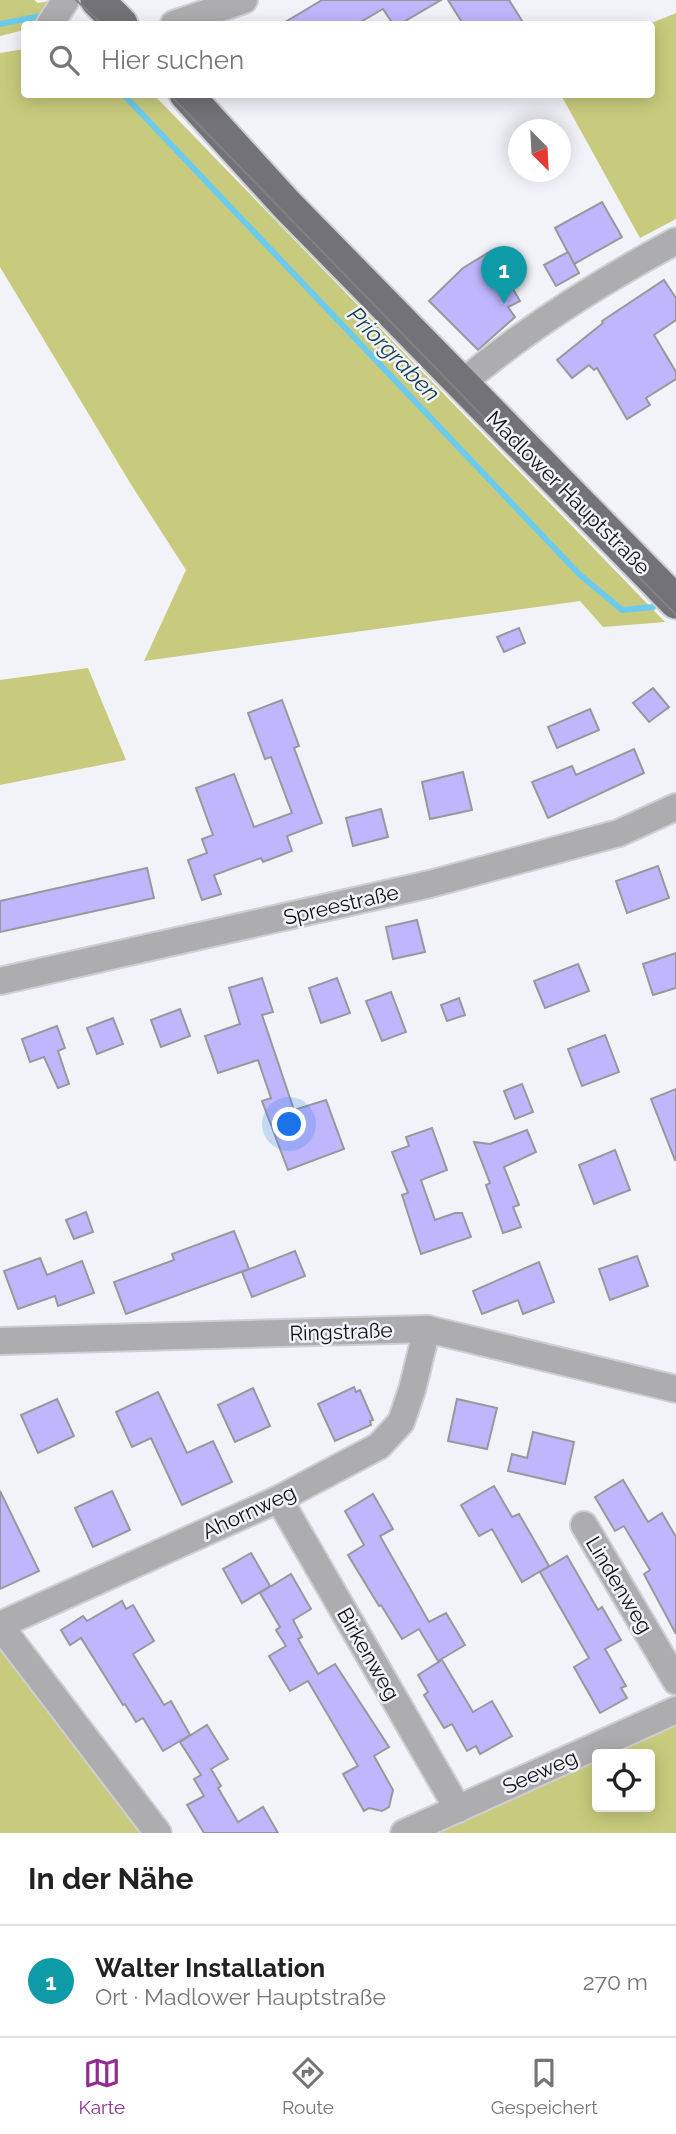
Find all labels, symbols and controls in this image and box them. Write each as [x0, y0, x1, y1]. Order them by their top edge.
search box [21, 21, 655, 98]
icon: search [45, 41, 83, 79]
text: Hier suchen [101, 45, 244, 75]
north arrow [508, 119, 571, 182]
pin: 1 [481, 246, 527, 304]
water label: Priorgraben [343, 301, 446, 407]
street label: Madlower Hauptstraße [481, 406, 655, 580]
street label: Spreestraße [281, 879, 401, 930]
your location [272, 1107, 306, 1141]
street label: Ringstraße [289, 1317, 393, 1346]
street label: Ahornweg [198, 1479, 300, 1544]
street label: Lindenweg [581, 1532, 658, 1638]
street label: Birkenweg [332, 1603, 405, 1705]
street label: Seeweg [499, 1744, 581, 1799]
map controls [592, 1749, 655, 1812]
button: locate [592, 1749, 655, 1812]
text: In der Nähe [28, 1861, 193, 1896]
text: Walter Installation [95, 1953, 325, 1983]
text: 1 [45, 1968, 57, 1995]
text: 270 m [583, 1968, 648, 1995]
text: Ort · Madlower Hauptstraße [95, 1983, 386, 2010]
tab: Karte [78, 2054, 125, 2118]
tab: Route [282, 2054, 334, 2118]
tab: Gespeichert [491, 2054, 598, 2118]

